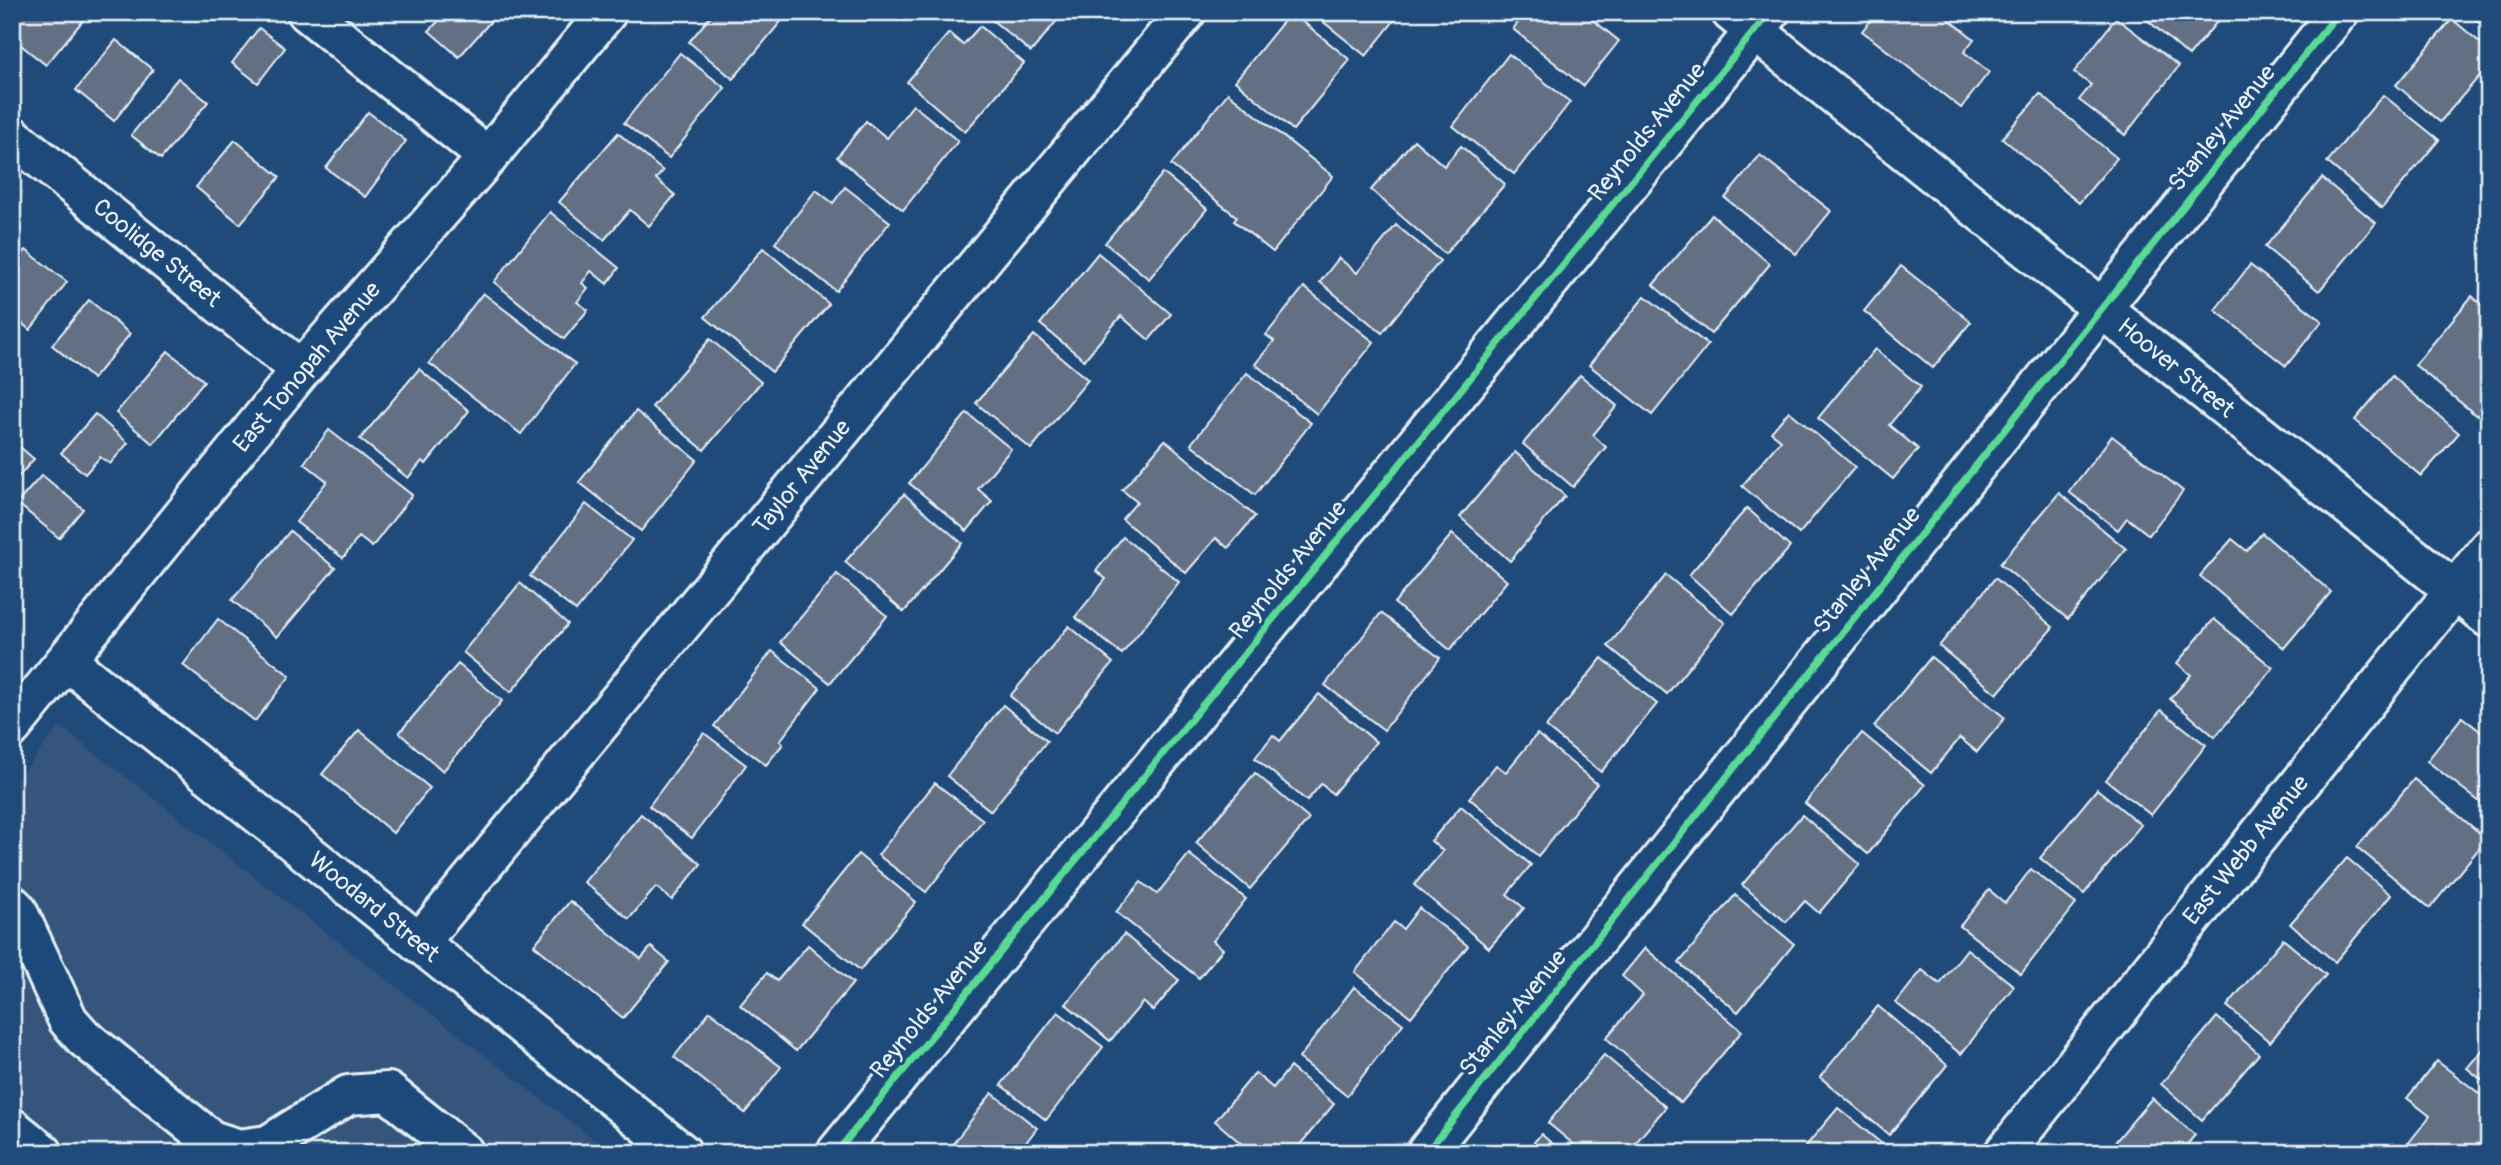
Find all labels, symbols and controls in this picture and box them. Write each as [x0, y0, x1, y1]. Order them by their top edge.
street label: Reynolds Avenue [1582, 57, 1712, 207]
street label: Stanley Avenue [2162, 59, 2282, 197]
street label: Coolidge Street [87, 193, 227, 314]
street label: East Tonopah Avenue [227, 276, 387, 458]
street label: Hoover Street [2112, 312, 2241, 424]
street label: Taylor Avenue [747, 414, 857, 540]
street label: Reynolds Avenue [1223, 495, 1353, 645]
street label: Stanley Avenue [1807, 501, 1927, 639]
street label: East Webb Avenue [2177, 769, 2315, 931]
street label: Woodard Street [303, 846, 445, 969]
street label: Reynolds Avenue [864, 934, 994, 1084]
street label: Stanley Avenue [1453, 944, 1573, 1082]

